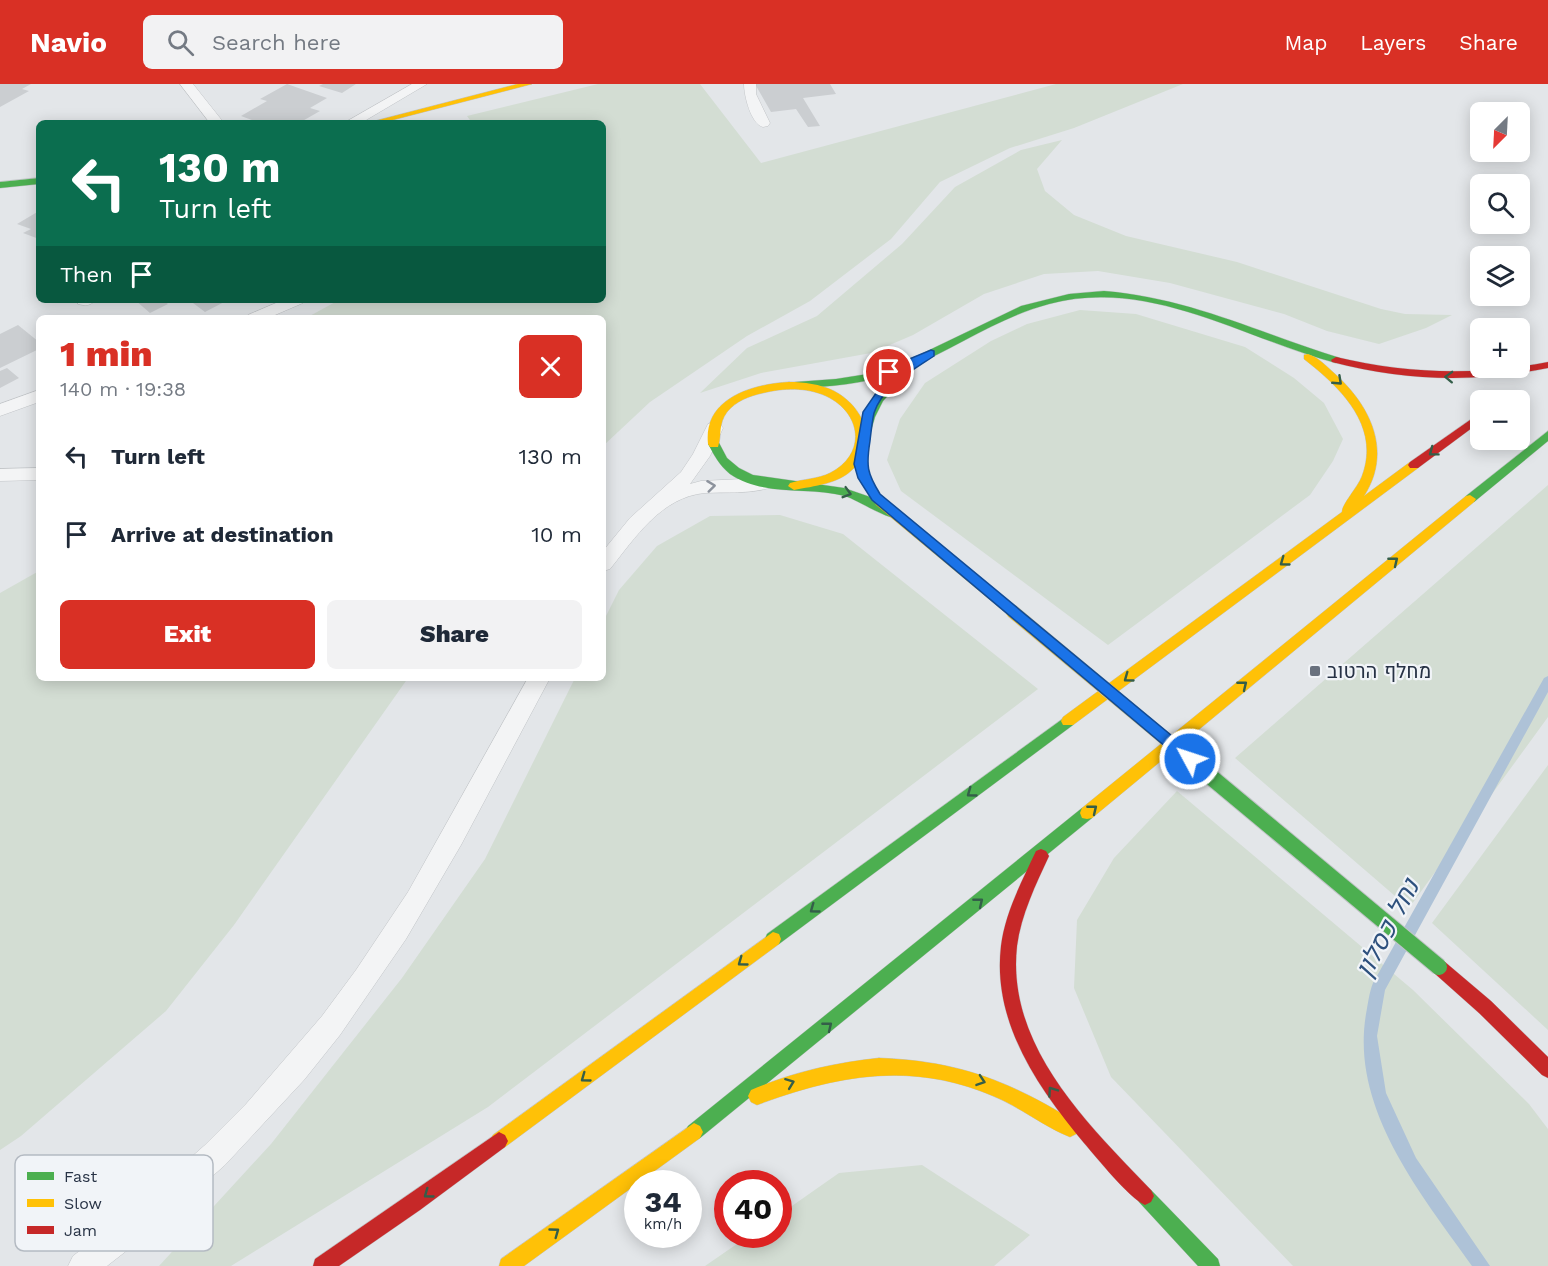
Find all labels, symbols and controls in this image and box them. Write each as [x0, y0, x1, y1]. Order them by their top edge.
search box [143, 15, 563, 69]
text: Navio [30, 26, 107, 59]
icon: search [164, 26, 197, 59]
text: Search here [212, 30, 341, 55]
text: Map [1284, 30, 1327, 55]
text: Layers [1360, 30, 1426, 55]
text: Share [1459, 30, 1518, 55]
north arrow [1470, 102, 1530, 162]
map controls [1470, 102, 1530, 450]
text: 130 m [159, 143, 281, 192]
icon: left [60, 144, 138, 222]
button: search [1470, 174, 1530, 234]
text: Turn left [159, 193, 271, 225]
button: layers [1470, 246, 1530, 306]
icon: arrive [125, 258, 158, 291]
text: Then [60, 262, 113, 287]
button: + [1470, 318, 1530, 378]
text: 1 min [60, 333, 153, 375]
button: close [519, 335, 582, 398]
pin [863, 346, 914, 397]
icon: arrive [872, 355, 905, 388]
one-way arrow [1444, 370, 1453, 383]
one-way arrow [1332, 374, 1342, 385]
text: 140 m · 19:38 [60, 377, 186, 401]
button: − [1470, 390, 1530, 450]
icon: left [60, 440, 93, 473]
text: Turn left [111, 444, 205, 469]
text: 130 m [518, 444, 582, 469]
one-way arrow [1429, 444, 1440, 455]
one-way arrow [707, 480, 716, 492]
one-way arrow [841, 486, 852, 498]
icon: arrive [60, 518, 93, 551]
text: Arrive at destination [111, 522, 334, 547]
text: 10 m [531, 522, 582, 547]
one-way arrow [1280, 555, 1291, 566]
one-way arrow [1387, 557, 1398, 568]
button: Exit [60, 600, 315, 669]
button: Share [327, 600, 582, 669]
place label: מחלף הרטוב [1327, 659, 1431, 683]
marker: מחלף הרטוב [1308, 664, 1322, 678]
one-way arrow [1123, 670, 1134, 681]
one-way arrow [1236, 681, 1247, 692]
position arrow [1158, 727, 1222, 791]
one-way arrow [966, 786, 977, 797]
one-way arrow [1086, 805, 1097, 816]
water label: נחל כסלון [1349, 873, 1426, 982]
one-way arrow [972, 898, 983, 909]
one-way arrow [809, 902, 820, 913]
one-way arrow [737, 955, 748, 966]
one-way arrow [821, 1022, 832, 1033]
one-way arrow [580, 1071, 591, 1082]
one-way arrow [975, 1074, 986, 1086]
one-way arrow [784, 1078, 795, 1090]
one-way arrow [1048, 1087, 1059, 1098]
legend [15, 1155, 213, 1251]
text: Fast [64, 1167, 97, 1186]
speed limit sign: 40 [714, 1170, 792, 1248]
text: 34 [644, 1184, 682, 1219]
one-way arrow [424, 1186, 435, 1197]
text: Slow [64, 1194, 102, 1213]
text: km/h [644, 1215, 682, 1233]
text: Jam [64, 1221, 97, 1240]
one-way arrow [549, 1228, 560, 1239]

